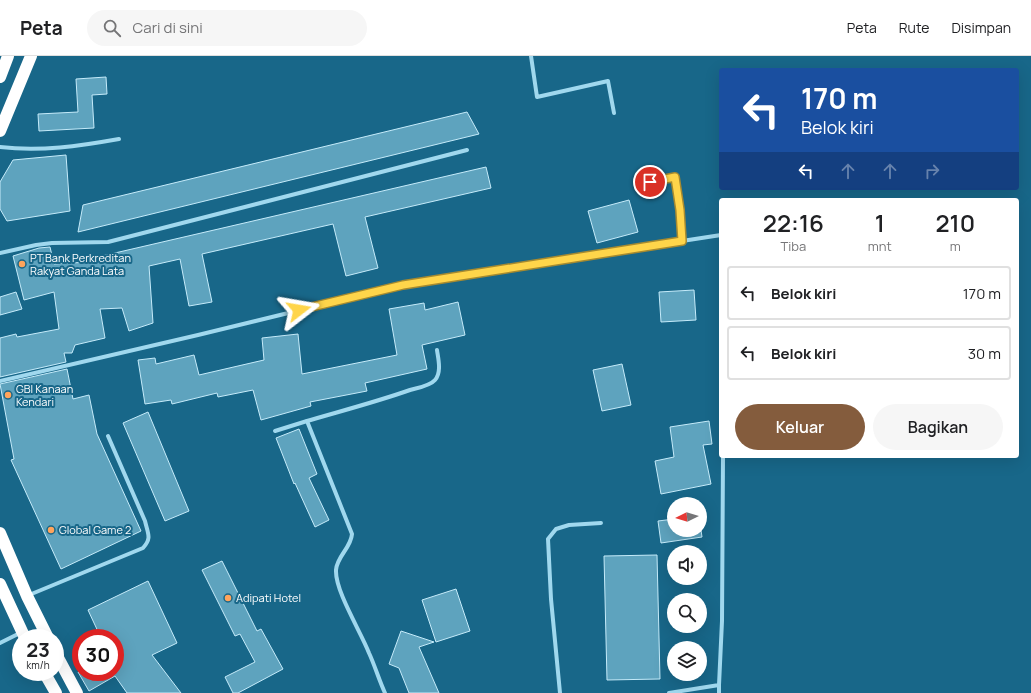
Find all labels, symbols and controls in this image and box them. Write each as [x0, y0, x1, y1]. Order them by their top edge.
search box [87, 10, 367, 46]
text: Peta [20, 15, 63, 41]
icon: search [101, 17, 123, 39]
text: Cari di sini [133, 17, 203, 38]
text: Peta [847, 18, 877, 37]
text: Rute [899, 18, 929, 37]
text: Disimpan [951, 18, 1011, 37]
text: 170 m [801, 79, 877, 117]
icon: left [735, 84, 787, 136]
text: Belok kiri [801, 115, 874, 139]
icon: left [795, 160, 817, 182]
icon: ahead [837, 160, 859, 182]
icon: ahead [879, 160, 901, 182]
icon: right [921, 160, 943, 182]
pin [633, 165, 667, 199]
icon: arrive [639, 171, 661, 193]
text: 22:16 [763, 206, 824, 239]
text: 1 [875, 206, 885, 239]
text: 210 [936, 206, 975, 239]
text: Tiba [781, 237, 806, 255]
text: mnt [868, 237, 892, 255]
text: m [950, 237, 961, 255]
place label: PT Bank Perkreditan Rakyat Ganda Lata [30, 250, 131, 278]
marker: PT Bank Perkreditan Rakyat Ganda Lata [17, 259, 27, 269]
icon: left [737, 282, 759, 304]
text: Belok kiri [771, 283, 837, 304]
text: 170 m [963, 283, 1001, 304]
position arrow [278, 289, 320, 331]
icon: left [737, 342, 759, 364]
text: Belok kiri [771, 343, 837, 364]
text: 30 m [968, 343, 1001, 364]
place label: GBI Kanaan Kendari [16, 381, 73, 409]
marker: GBI Kanaan Kendari [3, 390, 13, 400]
button: Keluar [735, 404, 865, 450]
button: Bagikan [873, 404, 1003, 450]
north arrow [667, 497, 707, 537]
map controls [667, 497, 707, 681]
place label: Global Game 2 [59, 522, 131, 537]
marker: Global Game 2 [46, 525, 56, 535]
button: sound [667, 545, 707, 585]
place label: Adipati Hotel [236, 590, 301, 605]
marker: Adipati Hotel [223, 593, 233, 603]
button: search [667, 593, 707, 633]
speed limit sign: 30 [72, 629, 124, 681]
text: 23 [26, 636, 50, 663]
button: layers [667, 641, 707, 681]
text: km/h [26, 658, 50, 672]

